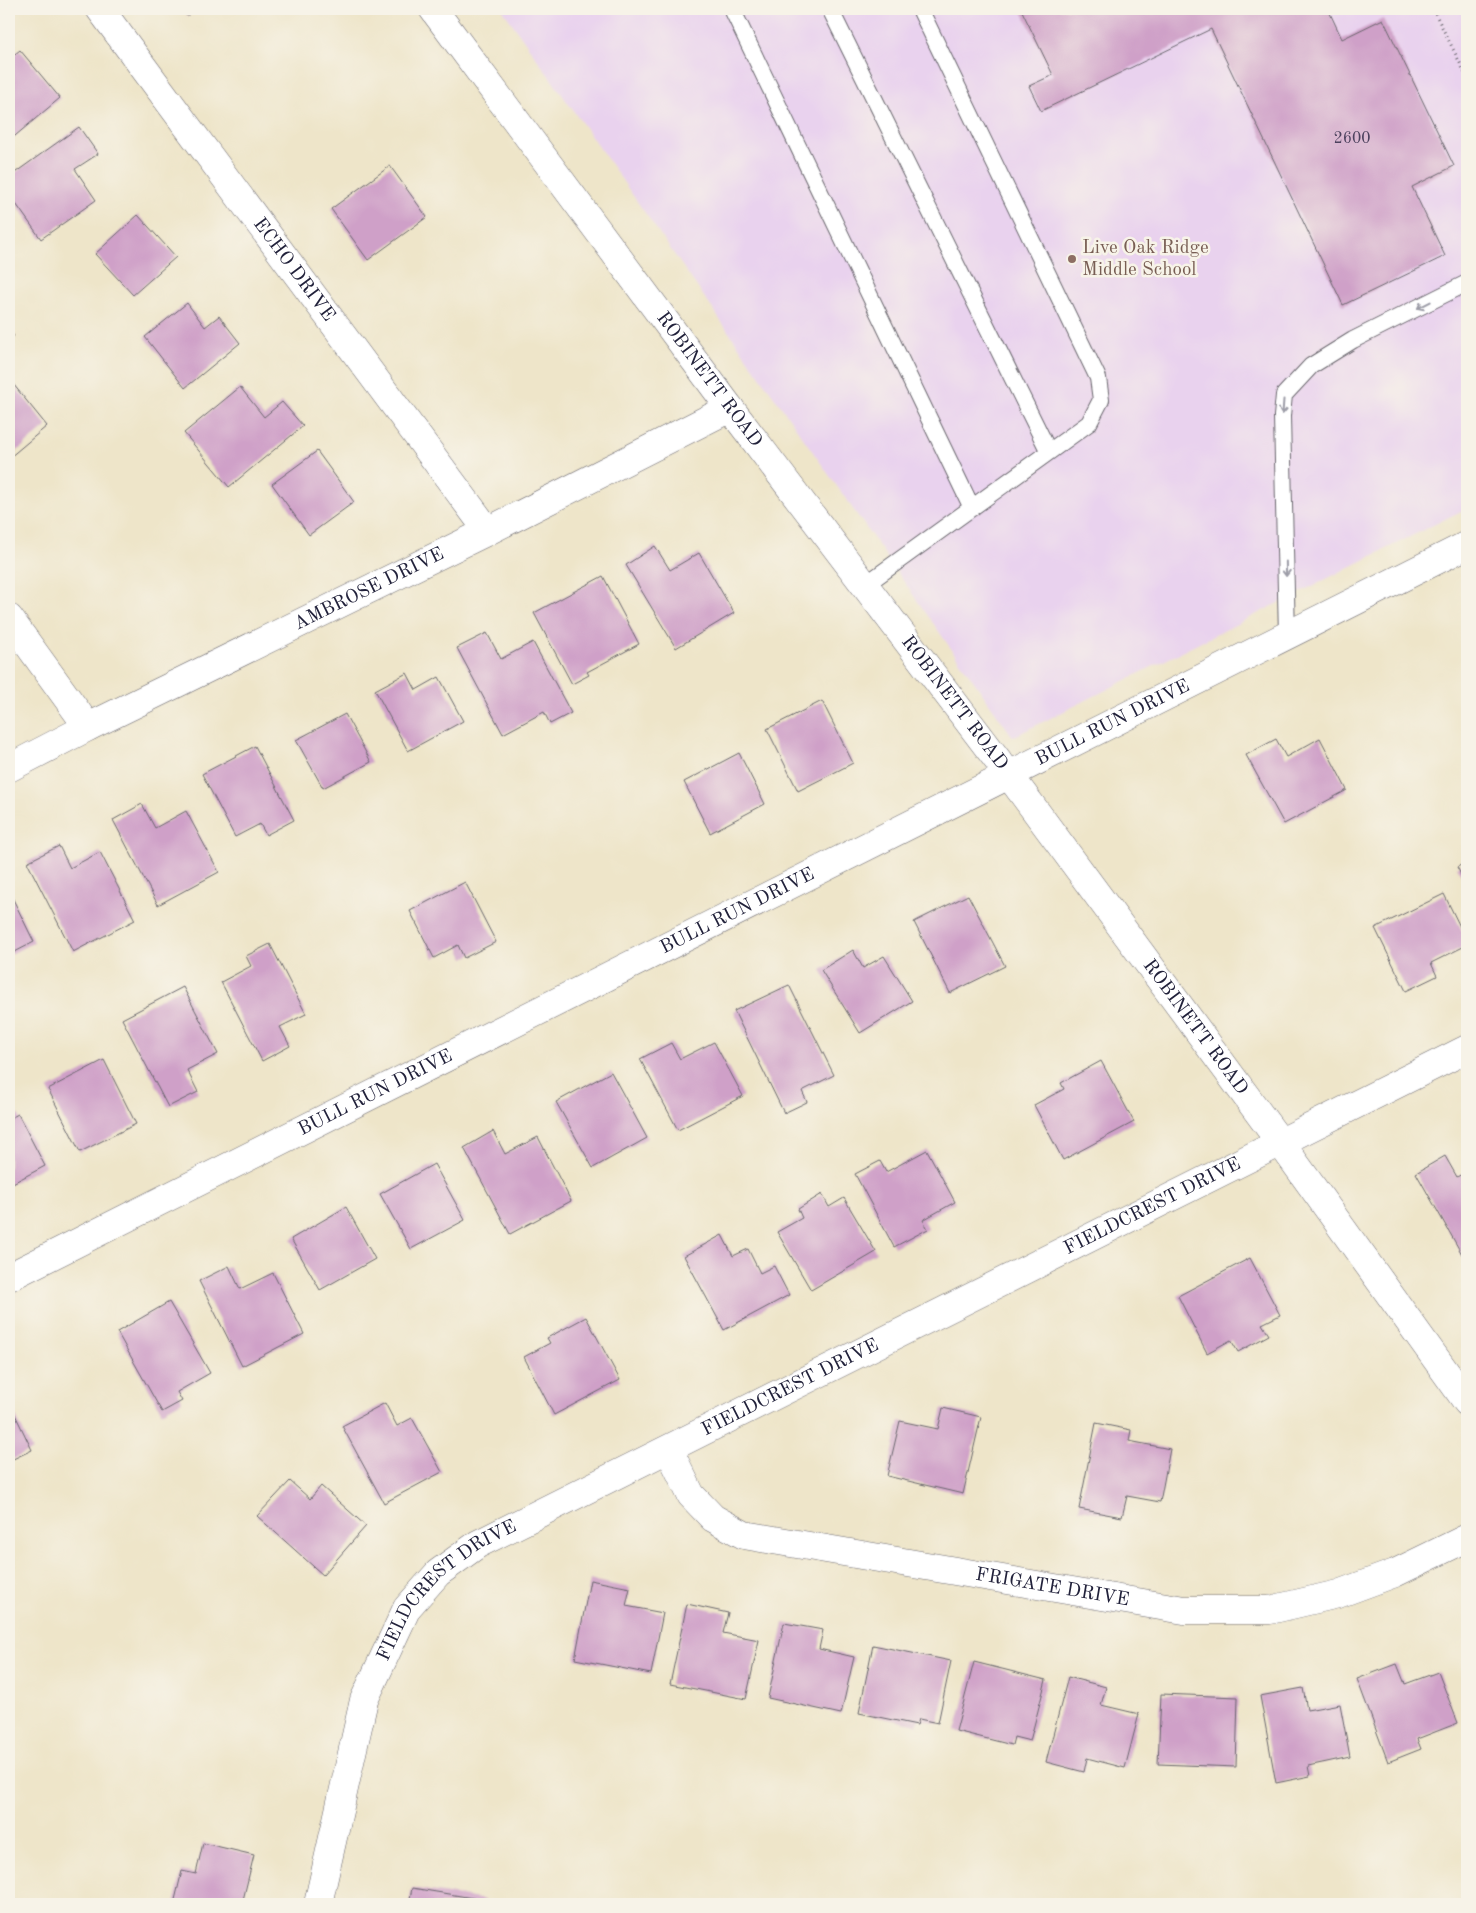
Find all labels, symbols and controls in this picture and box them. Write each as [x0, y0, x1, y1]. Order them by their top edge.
house number: 2600 [1333, 131, 1371, 147]
street label: ECHO DRIVE [250, 215, 338, 325]
place label: Live Oak Ridge Middle School [1082, 239, 1209, 280]
marker: Live Oak Ridge Middle School [1066, 253, 1078, 265]
one-way arrow [1416, 300, 1431, 310]
street label: ROBINETT ROAD [653, 309, 765, 450]
one-way arrow [1278, 399, 1288, 415]
street label: AMBROSE DRIVE [291, 545, 447, 634]
one-way arrow [1281, 561, 1290, 577]
street label: ROBINETT ROAD [897, 632, 1011, 774]
street label: BULL RUN DRIVE [1033, 676, 1193, 769]
street label: BULL RUN DRIVE [657, 865, 817, 958]
street label: ROBINETT ROAD [1139, 956, 1251, 1098]
street label: BULL RUN DRIVE [295, 1046, 456, 1140]
street label: FIELDCREST DRIVE [1061, 1154, 1244, 1259]
street label: FIELDCREST DRIVE [699, 1336, 882, 1440]
street label: FIELDCREST DRIVE [374, 1517, 519, 1664]
street label: FRIGATE DRIVE [974, 1565, 1131, 1610]

